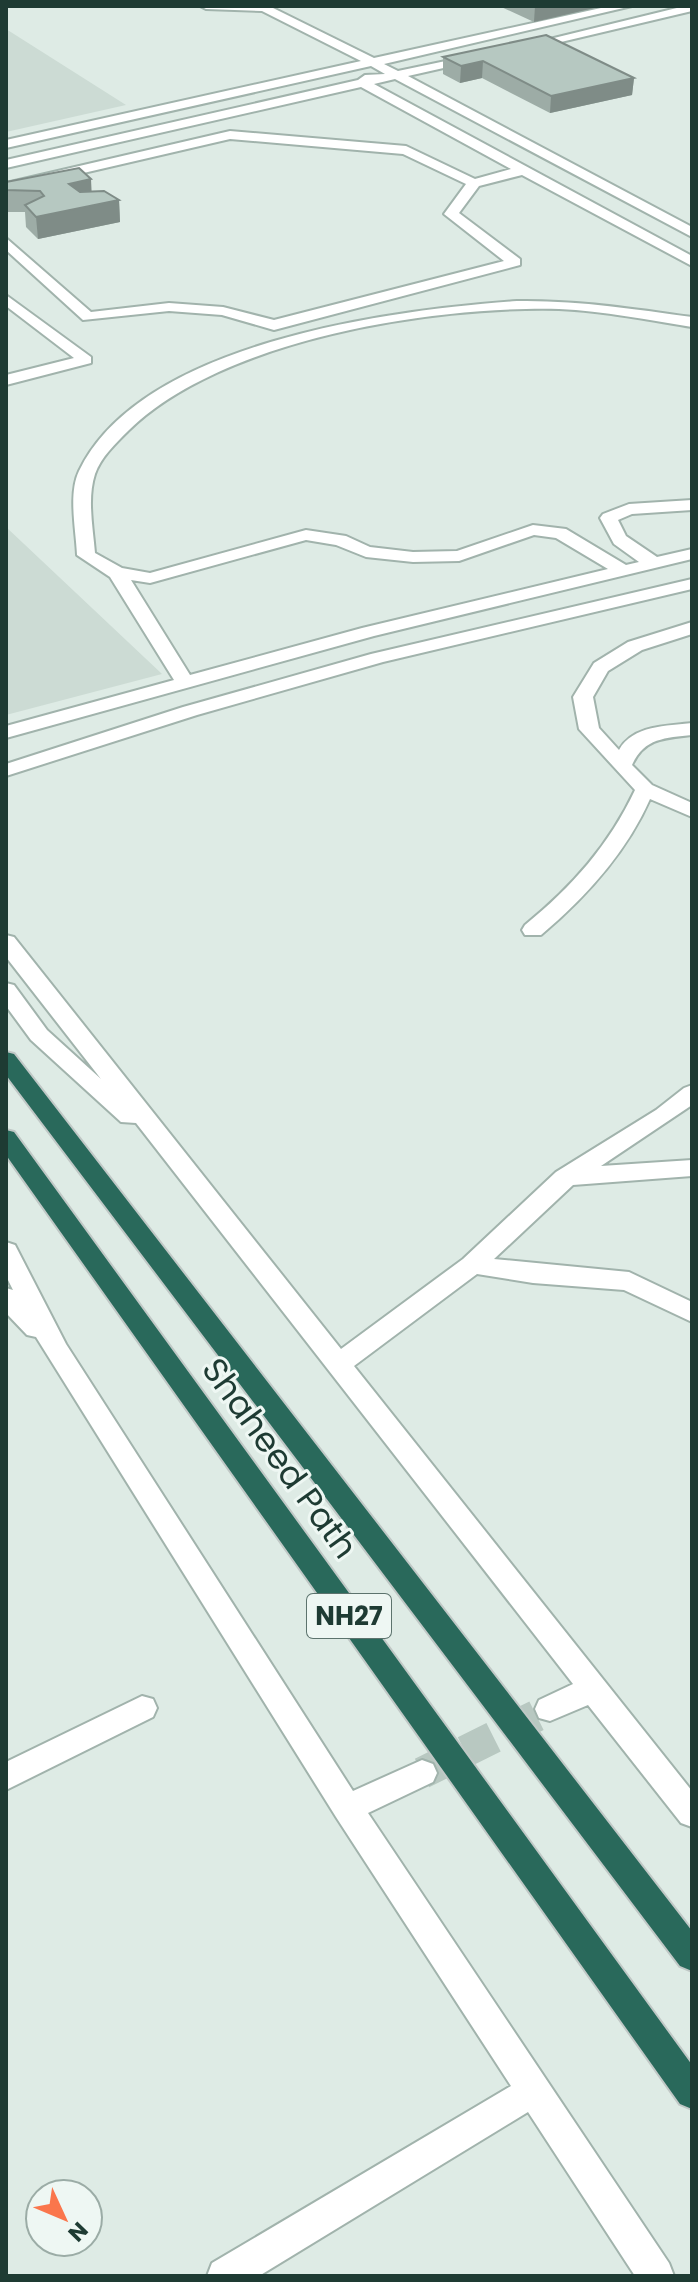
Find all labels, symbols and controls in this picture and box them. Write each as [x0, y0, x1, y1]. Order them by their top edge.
street label: Shaheed Path [191, 1348, 369, 1568]
road number: NH27 [307, 1594, 391, 1638]
north arrow [24, 2178, 104, 2258]
text: N [61, 2215, 95, 2248]

